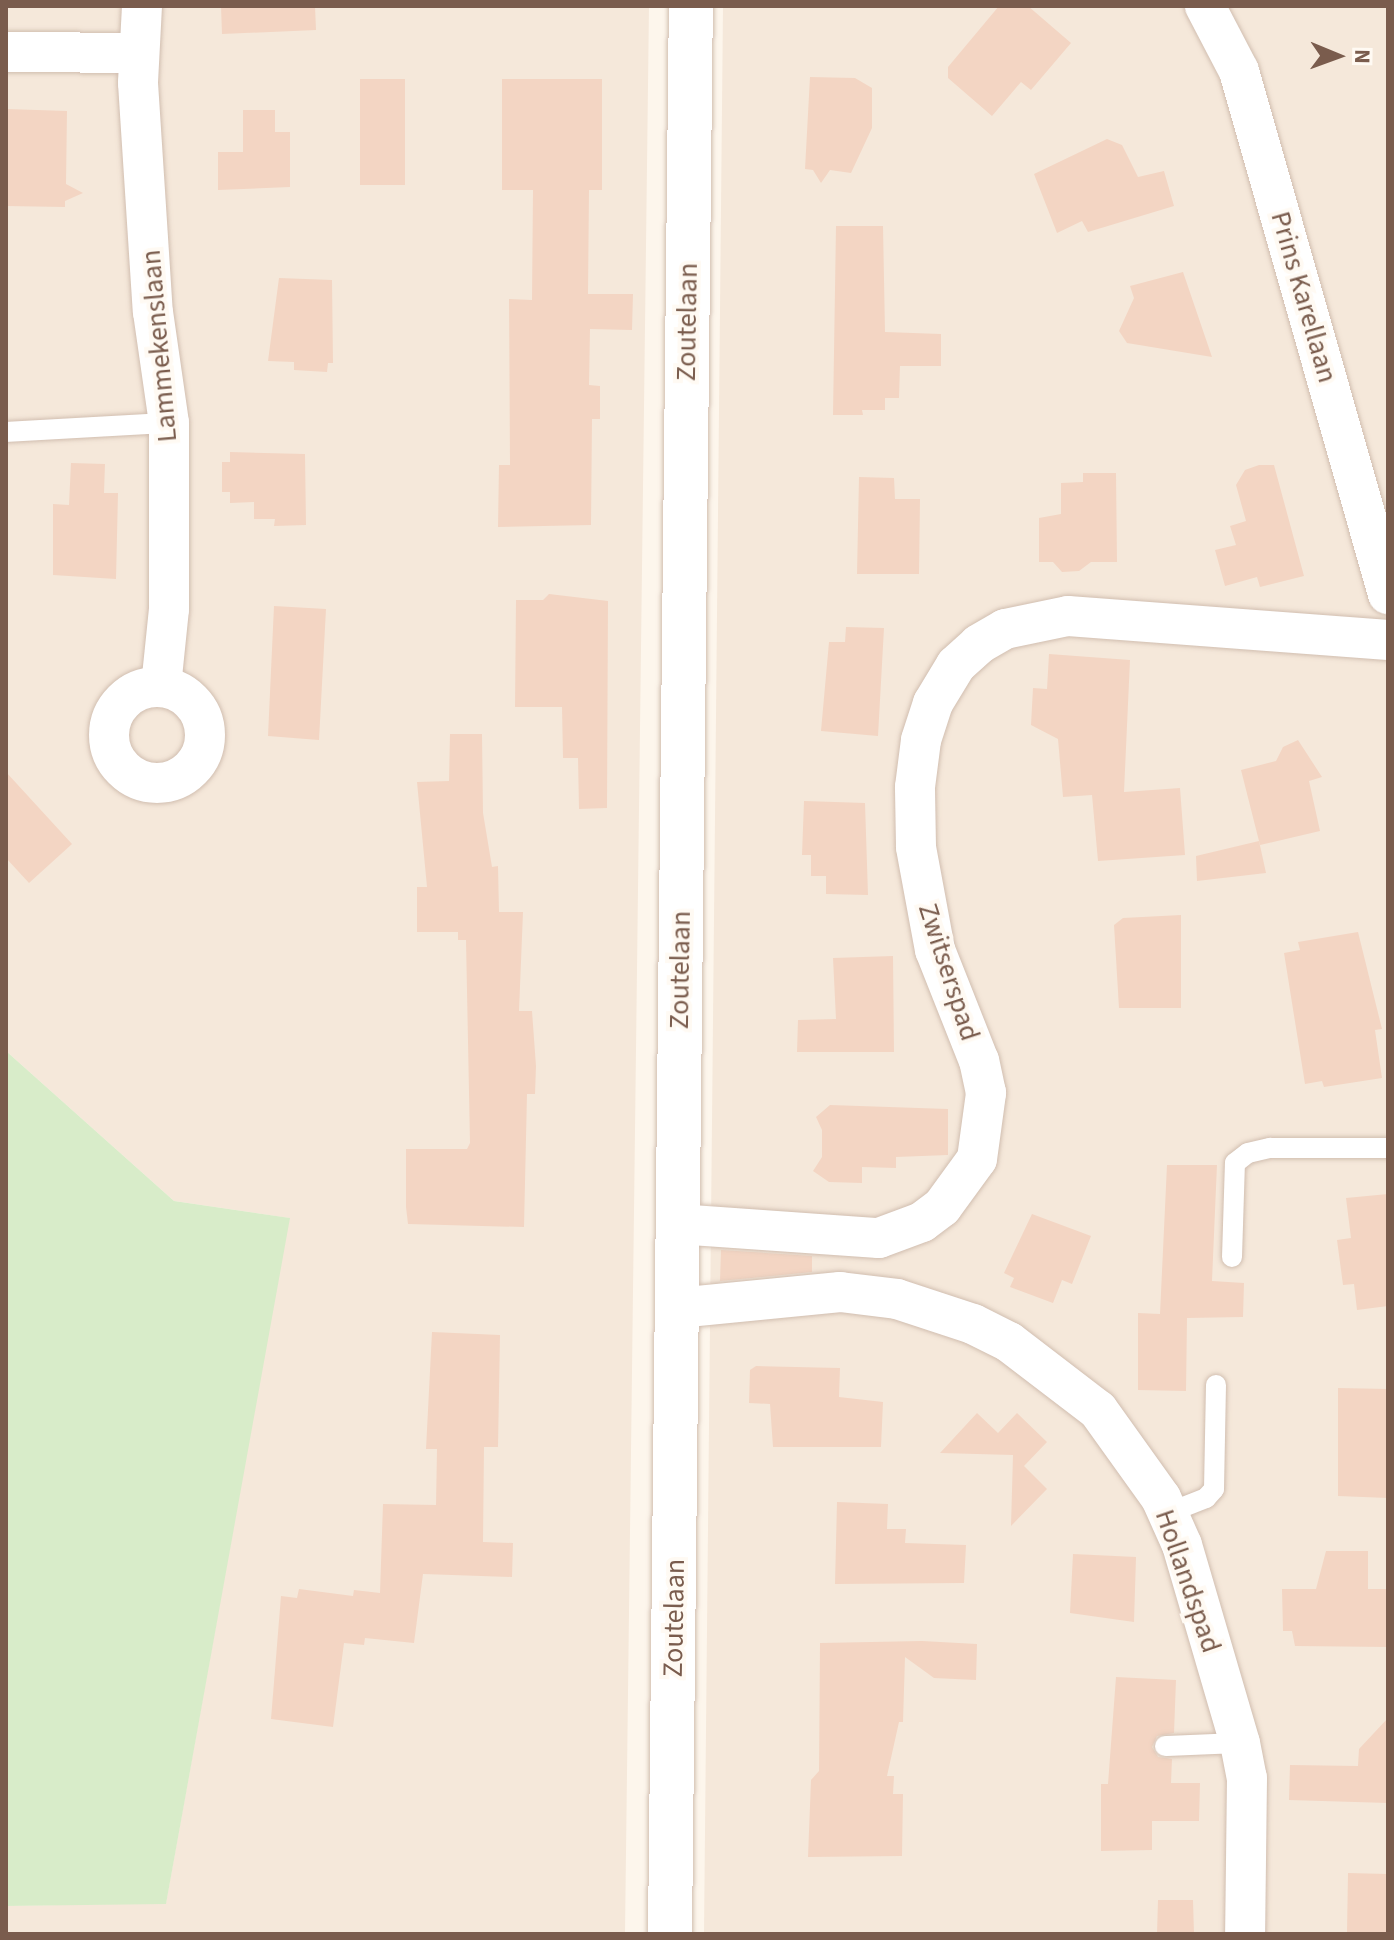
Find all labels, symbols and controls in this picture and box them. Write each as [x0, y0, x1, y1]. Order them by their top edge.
north arrow [1298, 16, 1378, 96]
text: N [1346, 49, 1378, 64]
street label: Prins Karellaan [1264, 208, 1344, 386]
street label: Lammekenslaan [134, 248, 184, 444]
street label: Zoutelaan [669, 262, 705, 382]
street label: Zwitserspad [911, 899, 987, 1045]
street label: Zoutelaan [662, 910, 698, 1030]
street label: Hollandspad [1148, 1505, 1228, 1657]
street label: Zoutelaan [656, 1558, 692, 1678]

